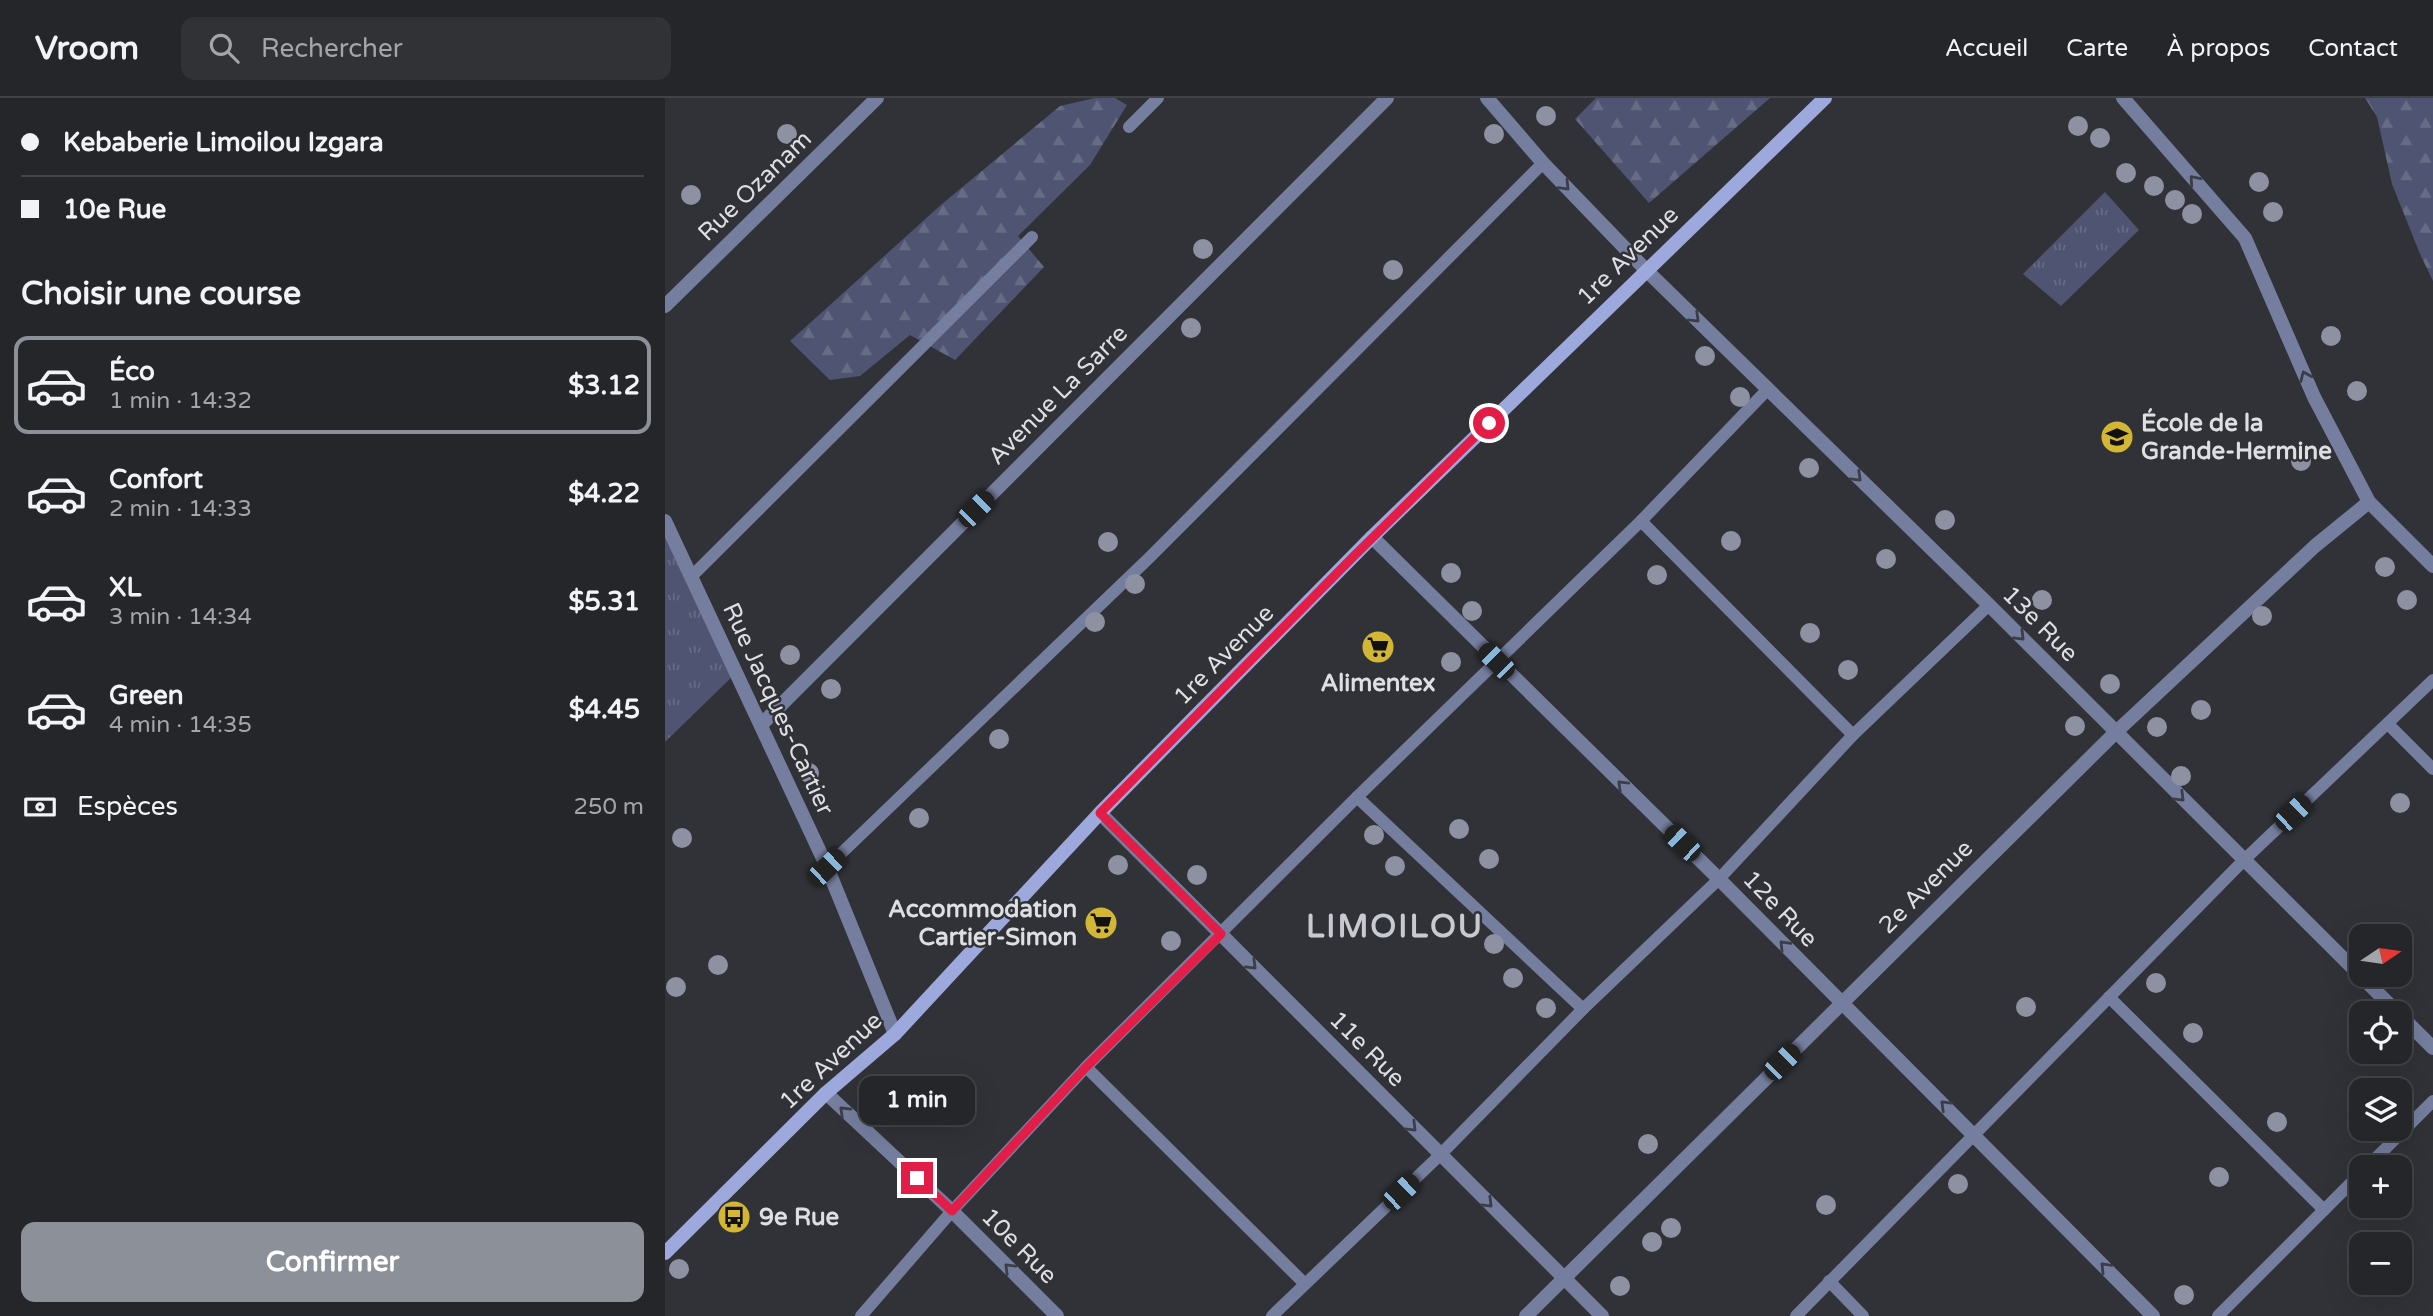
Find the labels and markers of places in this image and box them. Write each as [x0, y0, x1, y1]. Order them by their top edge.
place label: École de la Grande-Hermine [2141, 408, 2332, 466]
school or university icon: École de la Grande-Hermine [2098, 418, 2136, 456]
supermarket icon: Alimentex [1359, 628, 1397, 666]
place label: Alimentex [1320, 669, 1436, 698]
place label: Accommodation Cartier-Simon [888, 895, 1077, 952]
supermarket icon: Accommodation Cartier-Simon [1082, 904, 1120, 942]
bus stop icon: 9e Rue [715, 1198, 753, 1236]
place label: 9e Rue [759, 1203, 840, 1232]

